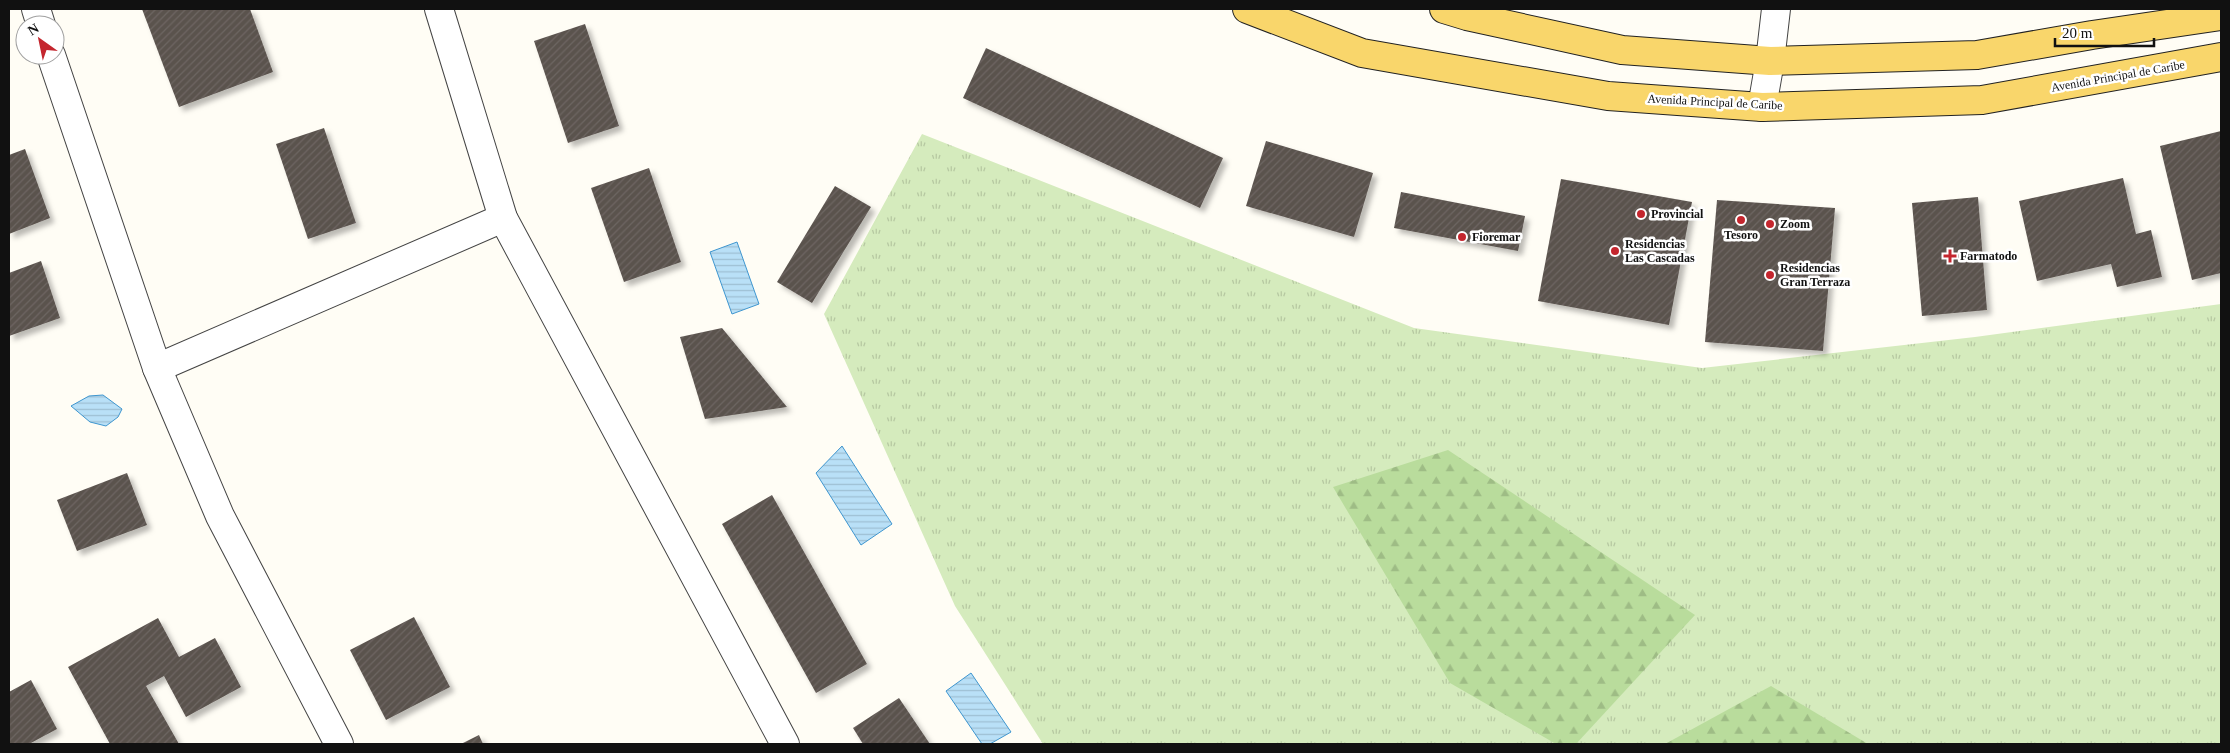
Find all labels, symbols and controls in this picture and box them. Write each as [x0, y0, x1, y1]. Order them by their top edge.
north arrow [15, 15, 65, 65]
scale bar [2055, 15, 2154, 47]
text: N [25, 20, 42, 39]
text: 20 m [2062, 25, 2093, 41]
street label: Avenida Principal de Caribe [2050, 57, 2186, 95]
street label: Avenida Principal de Caribe [1647, 91, 1783, 113]
place label: Provincial [1651, 207, 1704, 221]
marker: Provincial [1635, 208, 1647, 220]
marker: Tesoro [1735, 214, 1747, 226]
place label: Zoom [1780, 217, 1810, 231]
marker: Zoom [1764, 218, 1776, 230]
place label: Tesoro [1724, 228, 1758, 242]
place label: Fioremar [1472, 230, 1521, 244]
marker: Fioremar [1456, 231, 1468, 243]
place label: Residencias Las Cascadas [1625, 237, 1695, 265]
marker: Residencias Las Cascadas [1609, 245, 1621, 257]
place label: Farmatodo [1960, 249, 2017, 263]
marker: Farmatodo [1944, 250, 1956, 262]
place label: Residencias Gran Terraza [1780, 261, 1850, 289]
marker: Residencias Gran Terraza [1764, 269, 1776, 281]

